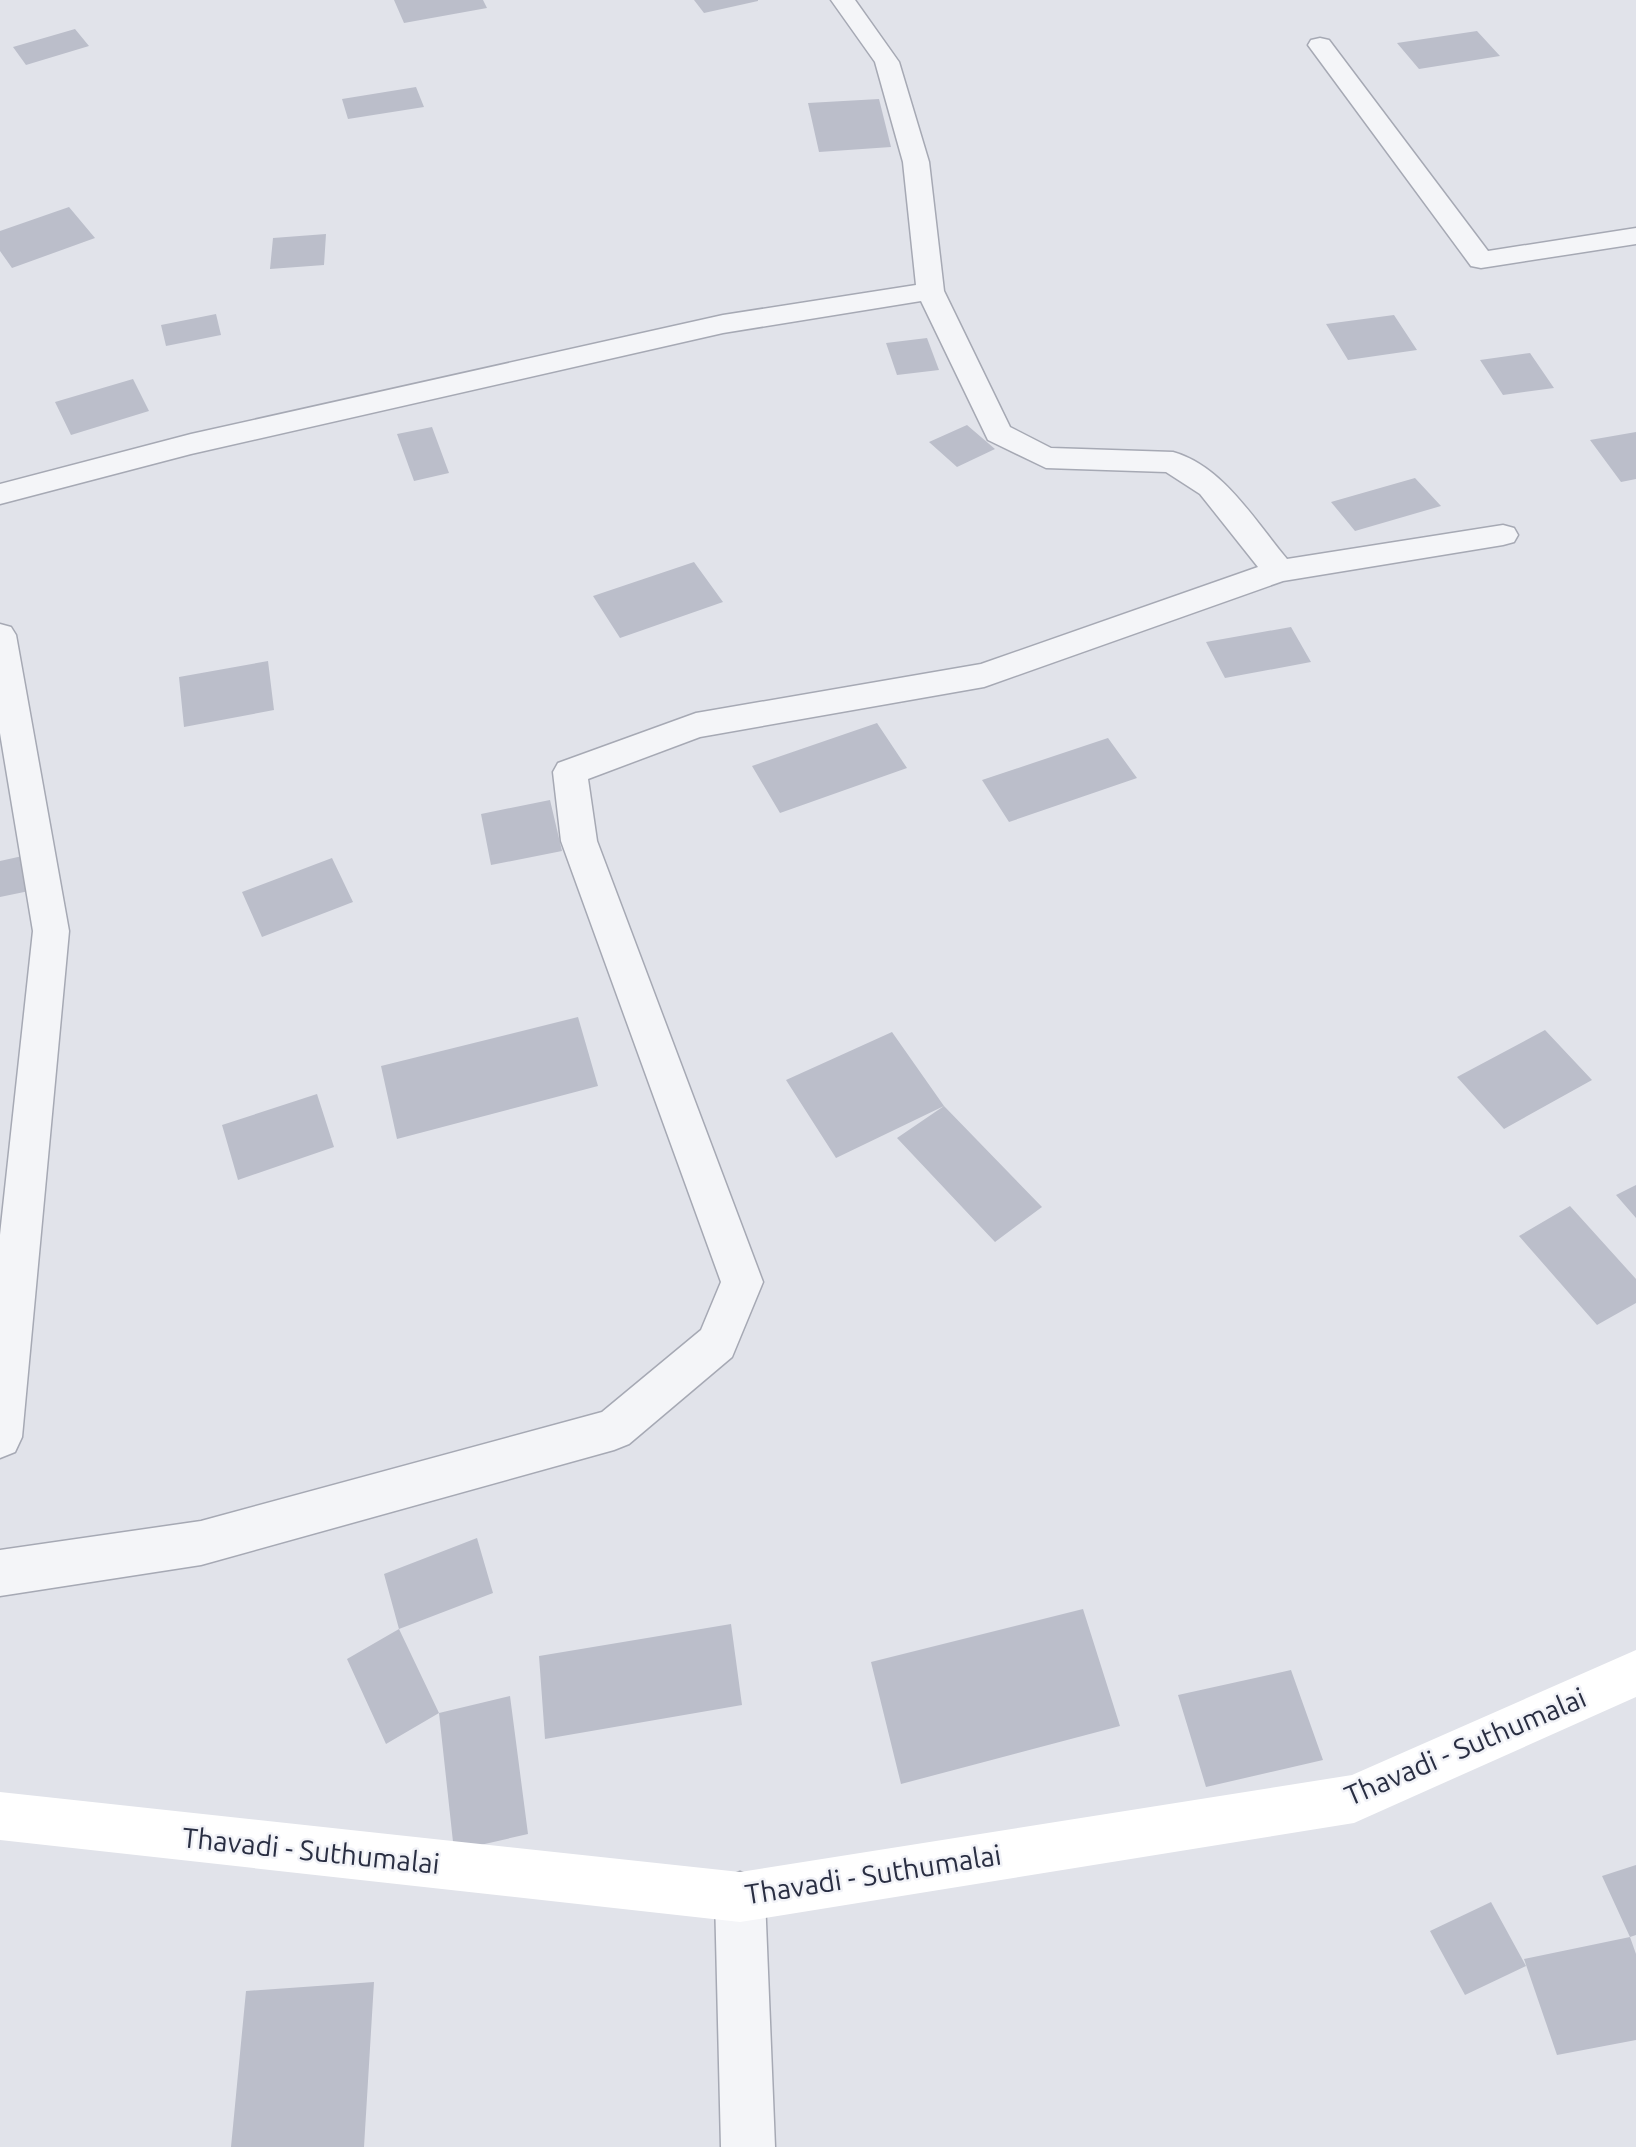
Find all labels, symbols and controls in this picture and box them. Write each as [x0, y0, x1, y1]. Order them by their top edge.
street label: Thavadi - Suthumalai [1340, 1681, 1590, 1811]
street label: Thavadi - Suthumalai [181, 1821, 441, 1879]
street label: Thavadi - Suthumalai [743, 1838, 1003, 1910]

